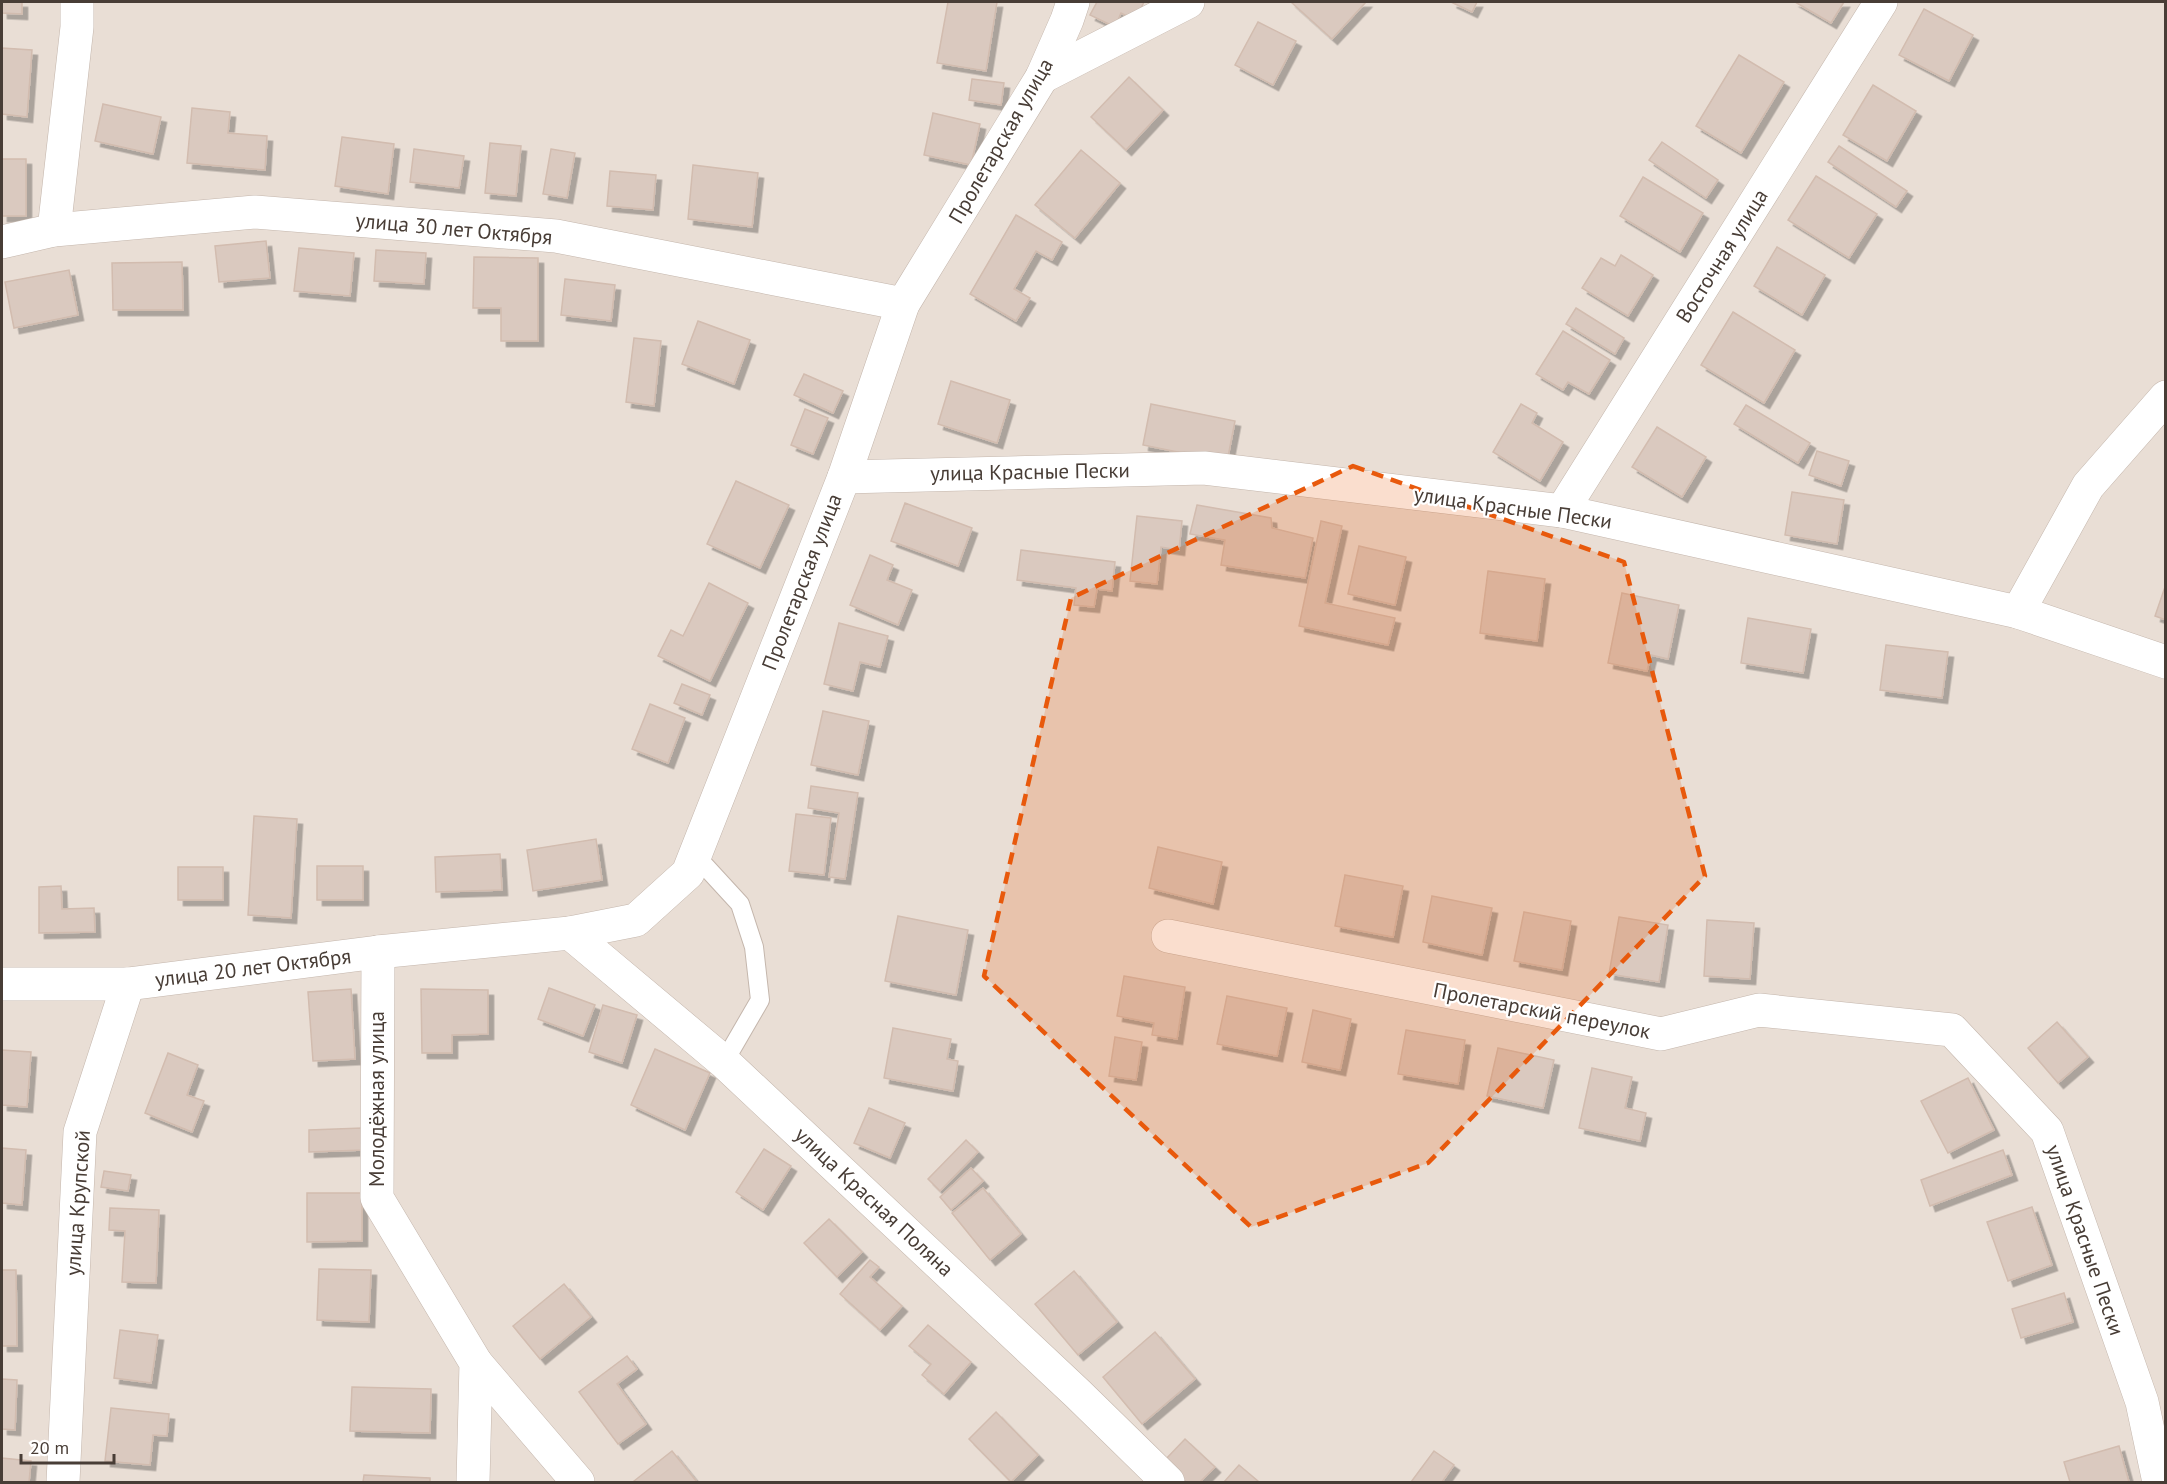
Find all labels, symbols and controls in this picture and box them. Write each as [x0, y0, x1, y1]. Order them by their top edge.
street label: Пролетарская улица [942, 53, 1059, 228]
street label: Восточная улица [1670, 184, 1774, 328]
street label: улица 30 лет Октября [355, 206, 554, 251]
street label: улица Красные Пески [930, 456, 1130, 487]
street label: улица Красные Пески [1412, 480, 1614, 535]
street label: Пролетарская улица [755, 490, 848, 674]
street label: улица 20 лет Октября [153, 942, 353, 993]
street label: Пролетарский переулок [1431, 976, 1653, 1045]
street label: Молодёжная улица [363, 1011, 390, 1187]
street label: улица Красная Поляна [789, 1121, 960, 1282]
street label: улица Крупской [59, 1129, 96, 1277]
street label: улица Красные Пески [2040, 1141, 2131, 1339]
scale bar [21, 1427, 114, 1465]
text: 20 m [30, 1436, 69, 1459]

